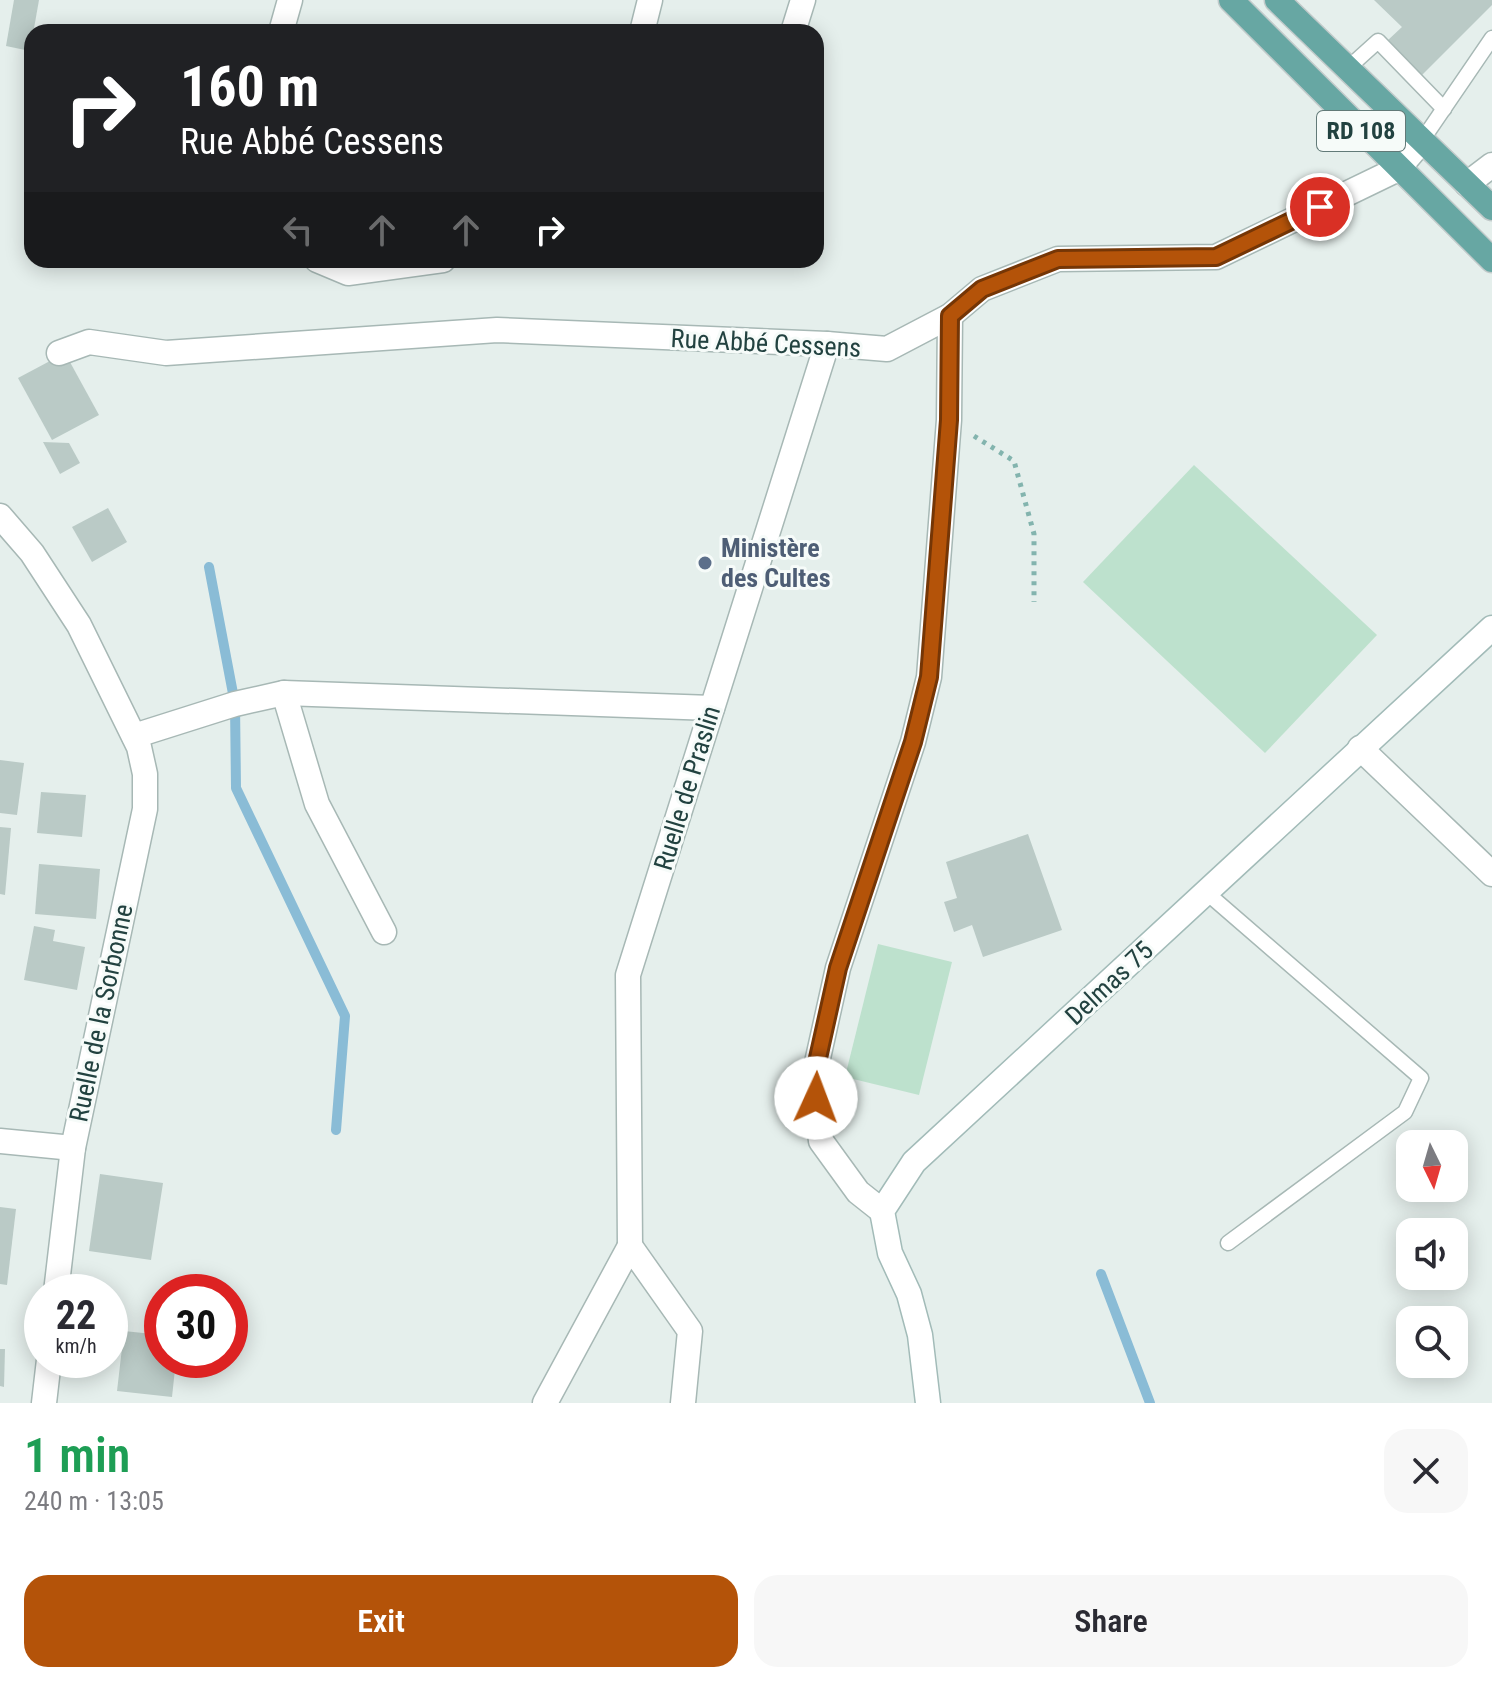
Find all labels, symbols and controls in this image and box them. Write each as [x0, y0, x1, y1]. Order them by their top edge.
text: 160 m [180, 54, 319, 120]
icon: right [48, 56, 152, 160]
road number: RD 108 [1317, 111, 1405, 151]
text: Rue Abbé Cessens [180, 121, 444, 163]
pin [1286, 173, 1354, 241]
icon: arrive [1298, 185, 1342, 229]
icon: left [276, 208, 320, 252]
icon: ahead [360, 208, 404, 252]
icon: ahead [444, 208, 488, 252]
icon: right [528, 208, 572, 252]
street label: Rue Abbé Cessens [670, 323, 862, 363]
place label: Ministère des Cultes [721, 533, 831, 593]
marker: Ministère des Cultes [696, 554, 714, 572]
street label: Ruelle de Praslin [648, 702, 726, 874]
street label: Ruelle de la Sorbonne [63, 901, 139, 1125]
street label: Delmas 75 [1059, 935, 1159, 1031]
position arrow [774, 1056, 858, 1140]
north arrow [1396, 1130, 1468, 1202]
map controls [1396, 1130, 1468, 1378]
button: sound [1396, 1218, 1468, 1290]
speed limit sign: 30 [144, 1274, 248, 1378]
text: 22 [56, 1292, 96, 1339]
button: search [1396, 1306, 1468, 1378]
text: km/h [55, 1334, 97, 1358]
text: 1 min [24, 1427, 130, 1484]
button: close [1384, 1429, 1468, 1513]
text: 240 m · 13:05 [24, 1486, 164, 1516]
button: Exit [24, 1575, 738, 1667]
button: Share [754, 1575, 1468, 1667]

